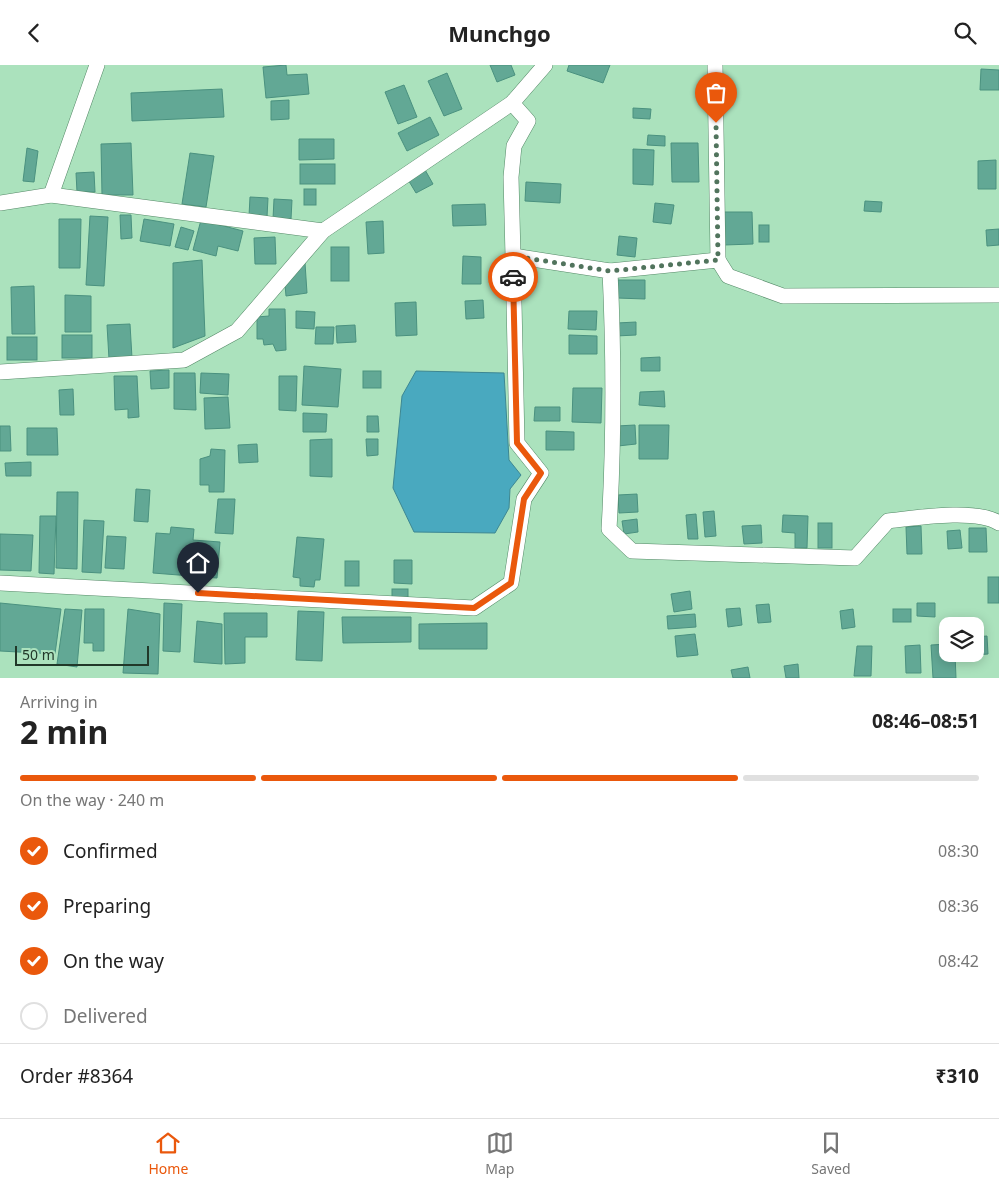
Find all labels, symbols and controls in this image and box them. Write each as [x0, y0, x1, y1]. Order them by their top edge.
text: Munchgo [448, 18, 551, 48]
icon: back [20, 19, 48, 47]
icon: search [951, 19, 979, 47]
pin [695, 72, 737, 123]
icon: bag [702, 79, 730, 107]
courier [488, 252, 538, 302]
icon: car [499, 263, 527, 291]
pin [177, 542, 219, 593]
icon: home [184, 549, 212, 577]
map controls [939, 617, 984, 662]
button: layers [939, 617, 984, 662]
scale bar [15, 643, 149, 666]
text: 50 m [22, 645, 55, 664]
text: Arriving in [20, 691, 98, 713]
text: 08:46–08:51 [872, 708, 979, 734]
text: 2 min [20, 710, 108, 753]
text: On the way · 240 m [20, 789, 164, 811]
icon: check [20, 837, 48, 865]
text: Confirmed [63, 838, 158, 864]
text: 08:30 [938, 840, 979, 862]
icon: check [20, 892, 48, 920]
text: Preparing [63, 893, 151, 919]
text: 08:36 [938, 895, 979, 917]
icon: check [20, 947, 48, 975]
text: On the way [63, 948, 164, 974]
text: 08:42 [938, 950, 979, 972]
text: Delivered [63, 1003, 148, 1029]
text: Order #8364 [20, 1063, 133, 1089]
text: ₹310 [936, 1063, 979, 1089]
tab: Home [148, 1129, 188, 1178]
tab: Map [485, 1129, 514, 1178]
tab: Saved [811, 1129, 851, 1178]

